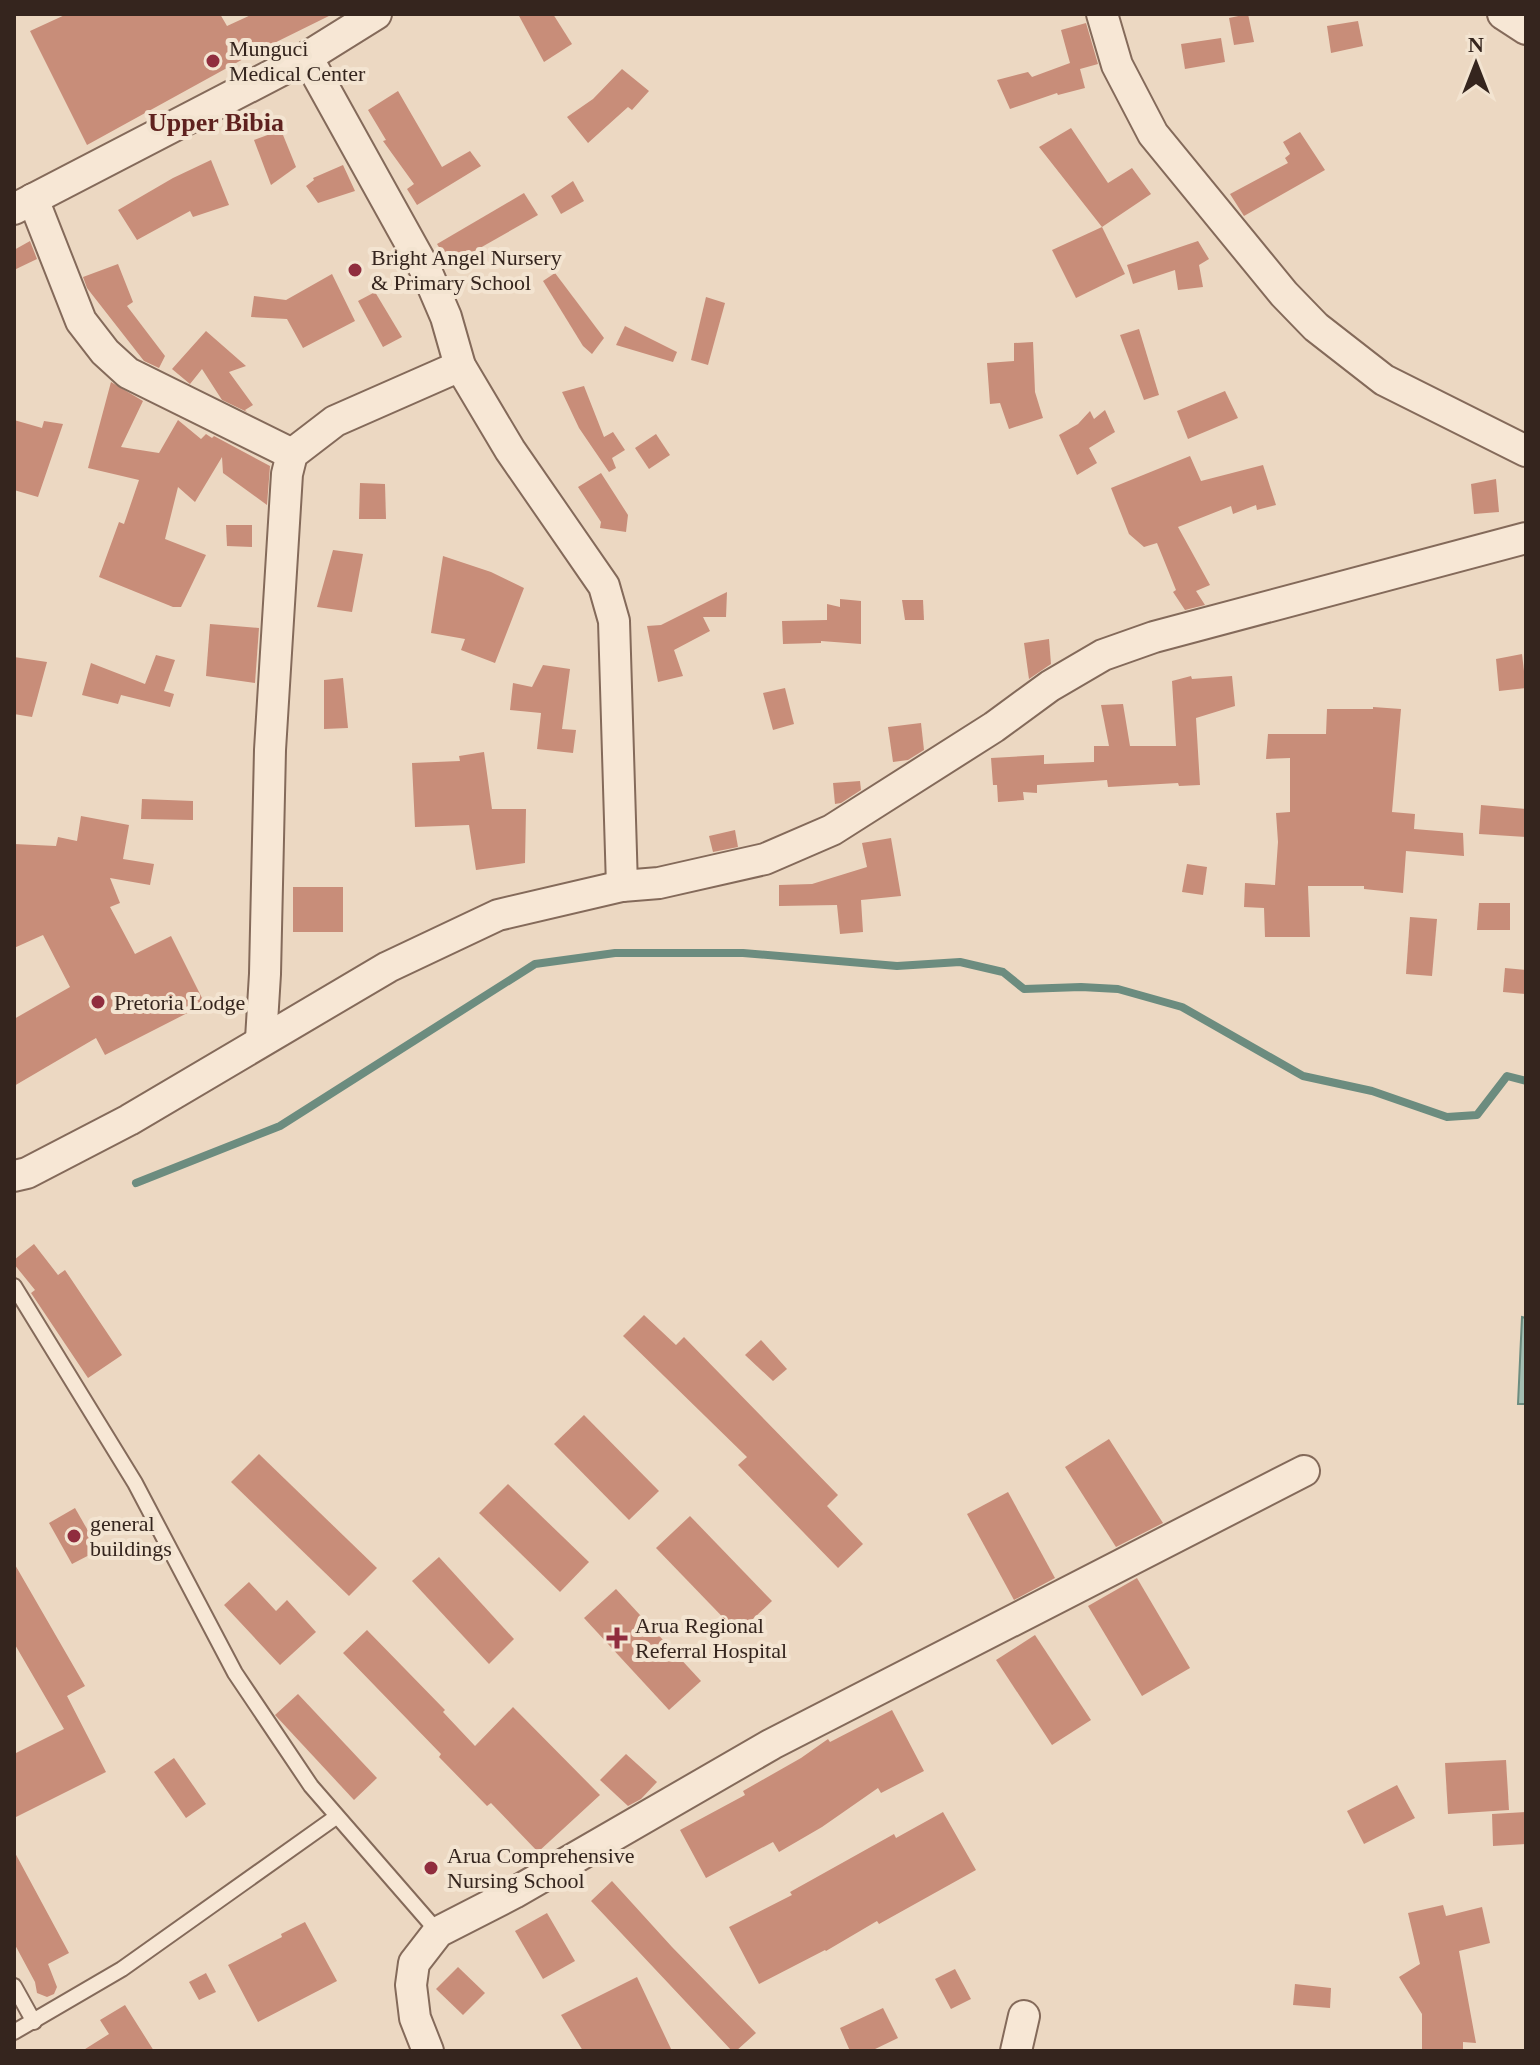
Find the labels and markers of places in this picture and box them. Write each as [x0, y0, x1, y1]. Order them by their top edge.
place label: Munguci Medical Center [229, 36, 366, 86]
marker: Munguci Medical Center [204, 52, 222, 70]
place label: Bright Angel Nursery & Primary School [371, 245, 562, 295]
marker: Bright Angel Nursery & Primary School [346, 261, 364, 279]
place label: Pretoria Lodge [114, 990, 245, 1015]
marker: Pretoria Lodge [89, 993, 107, 1011]
place label: general buildings [90, 1511, 172, 1561]
marker: general buildings [65, 1527, 83, 1545]
place label: Arua Regional Referral Hospital [635, 1613, 787, 1663]
marker: Arua Regional Referral Hospital [606, 1627, 628, 1649]
place label: Arua Comprehensive Nursing School [447, 1843, 635, 1893]
marker: Arua Comprehensive Nursing School [422, 1859, 440, 1877]

